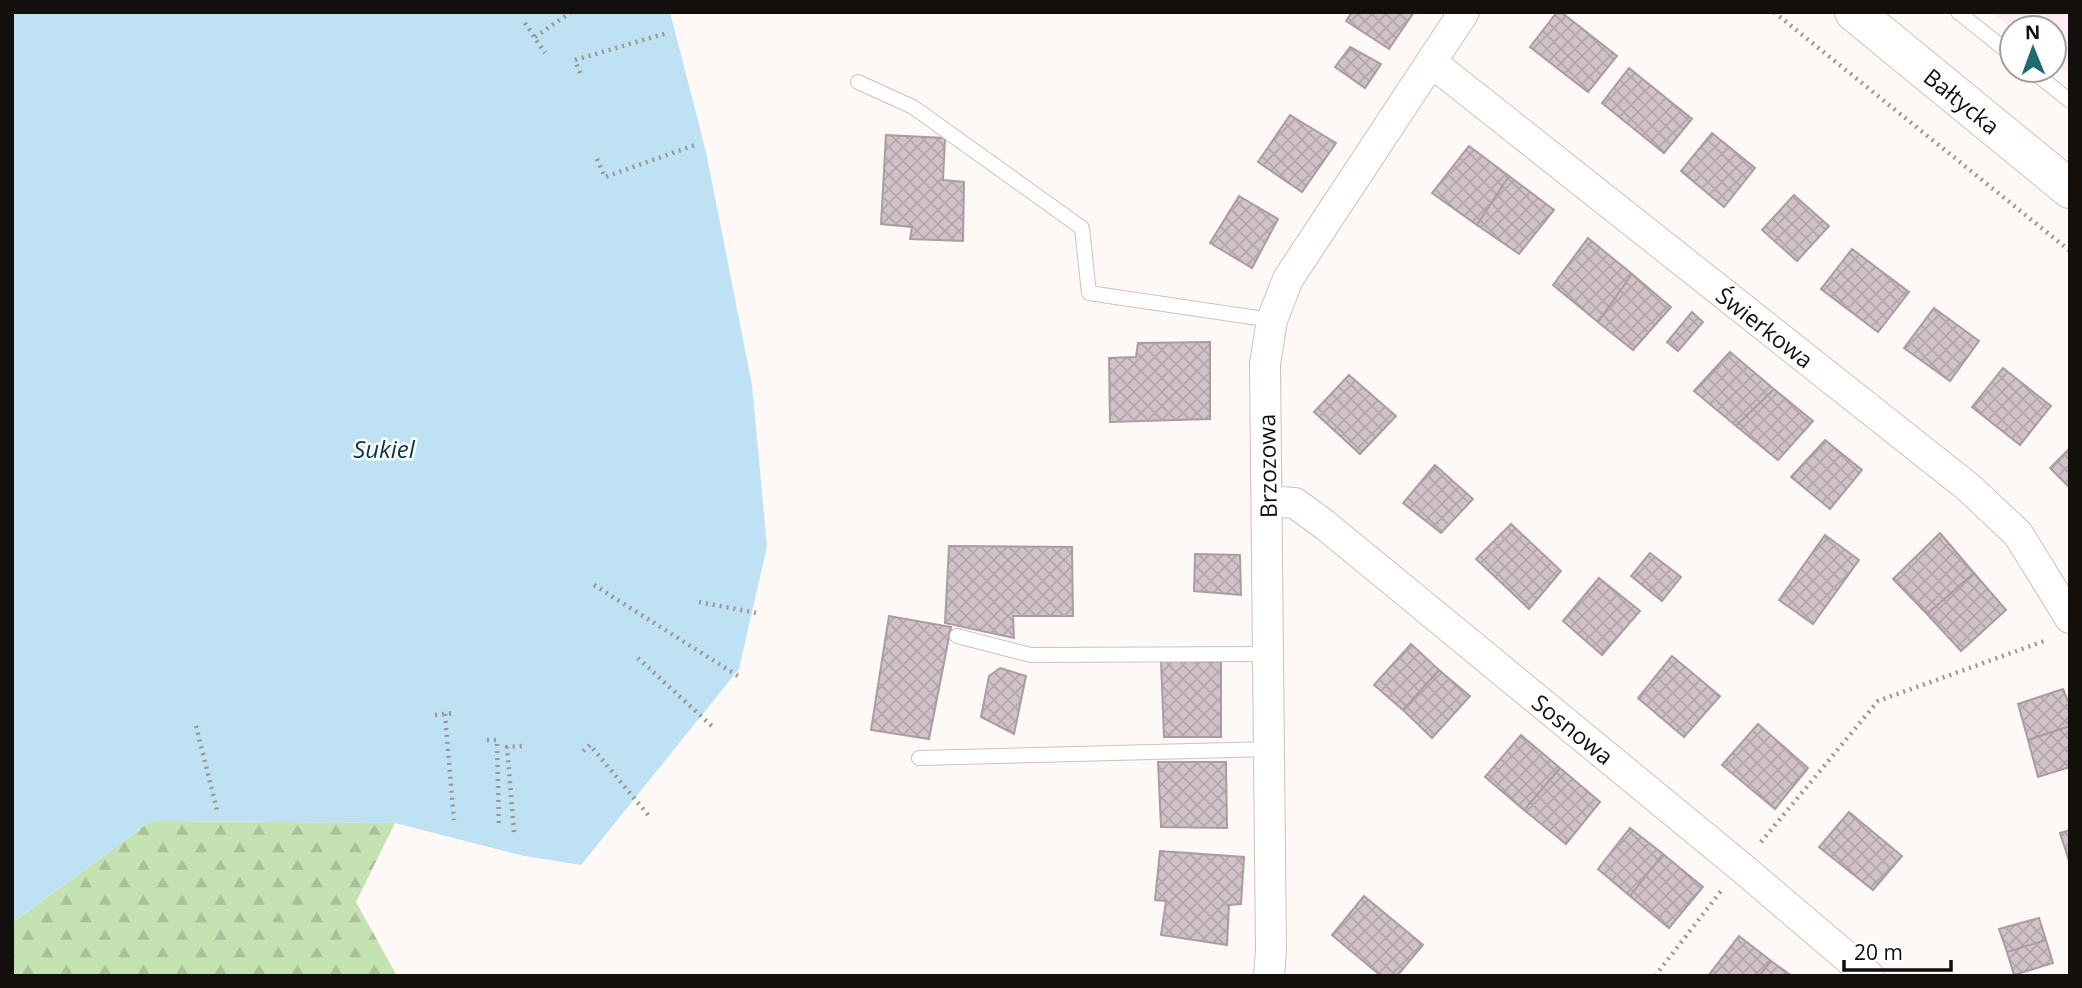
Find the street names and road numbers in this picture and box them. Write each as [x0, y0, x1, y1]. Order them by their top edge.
street label: Bałtycka [1917, 61, 2007, 141]
street label: Świerkowa [1710, 279, 1820, 375]
street label: Brzozowa [1250, 414, 1284, 518]
street label: Sosnowa [1526, 686, 1620, 772]

